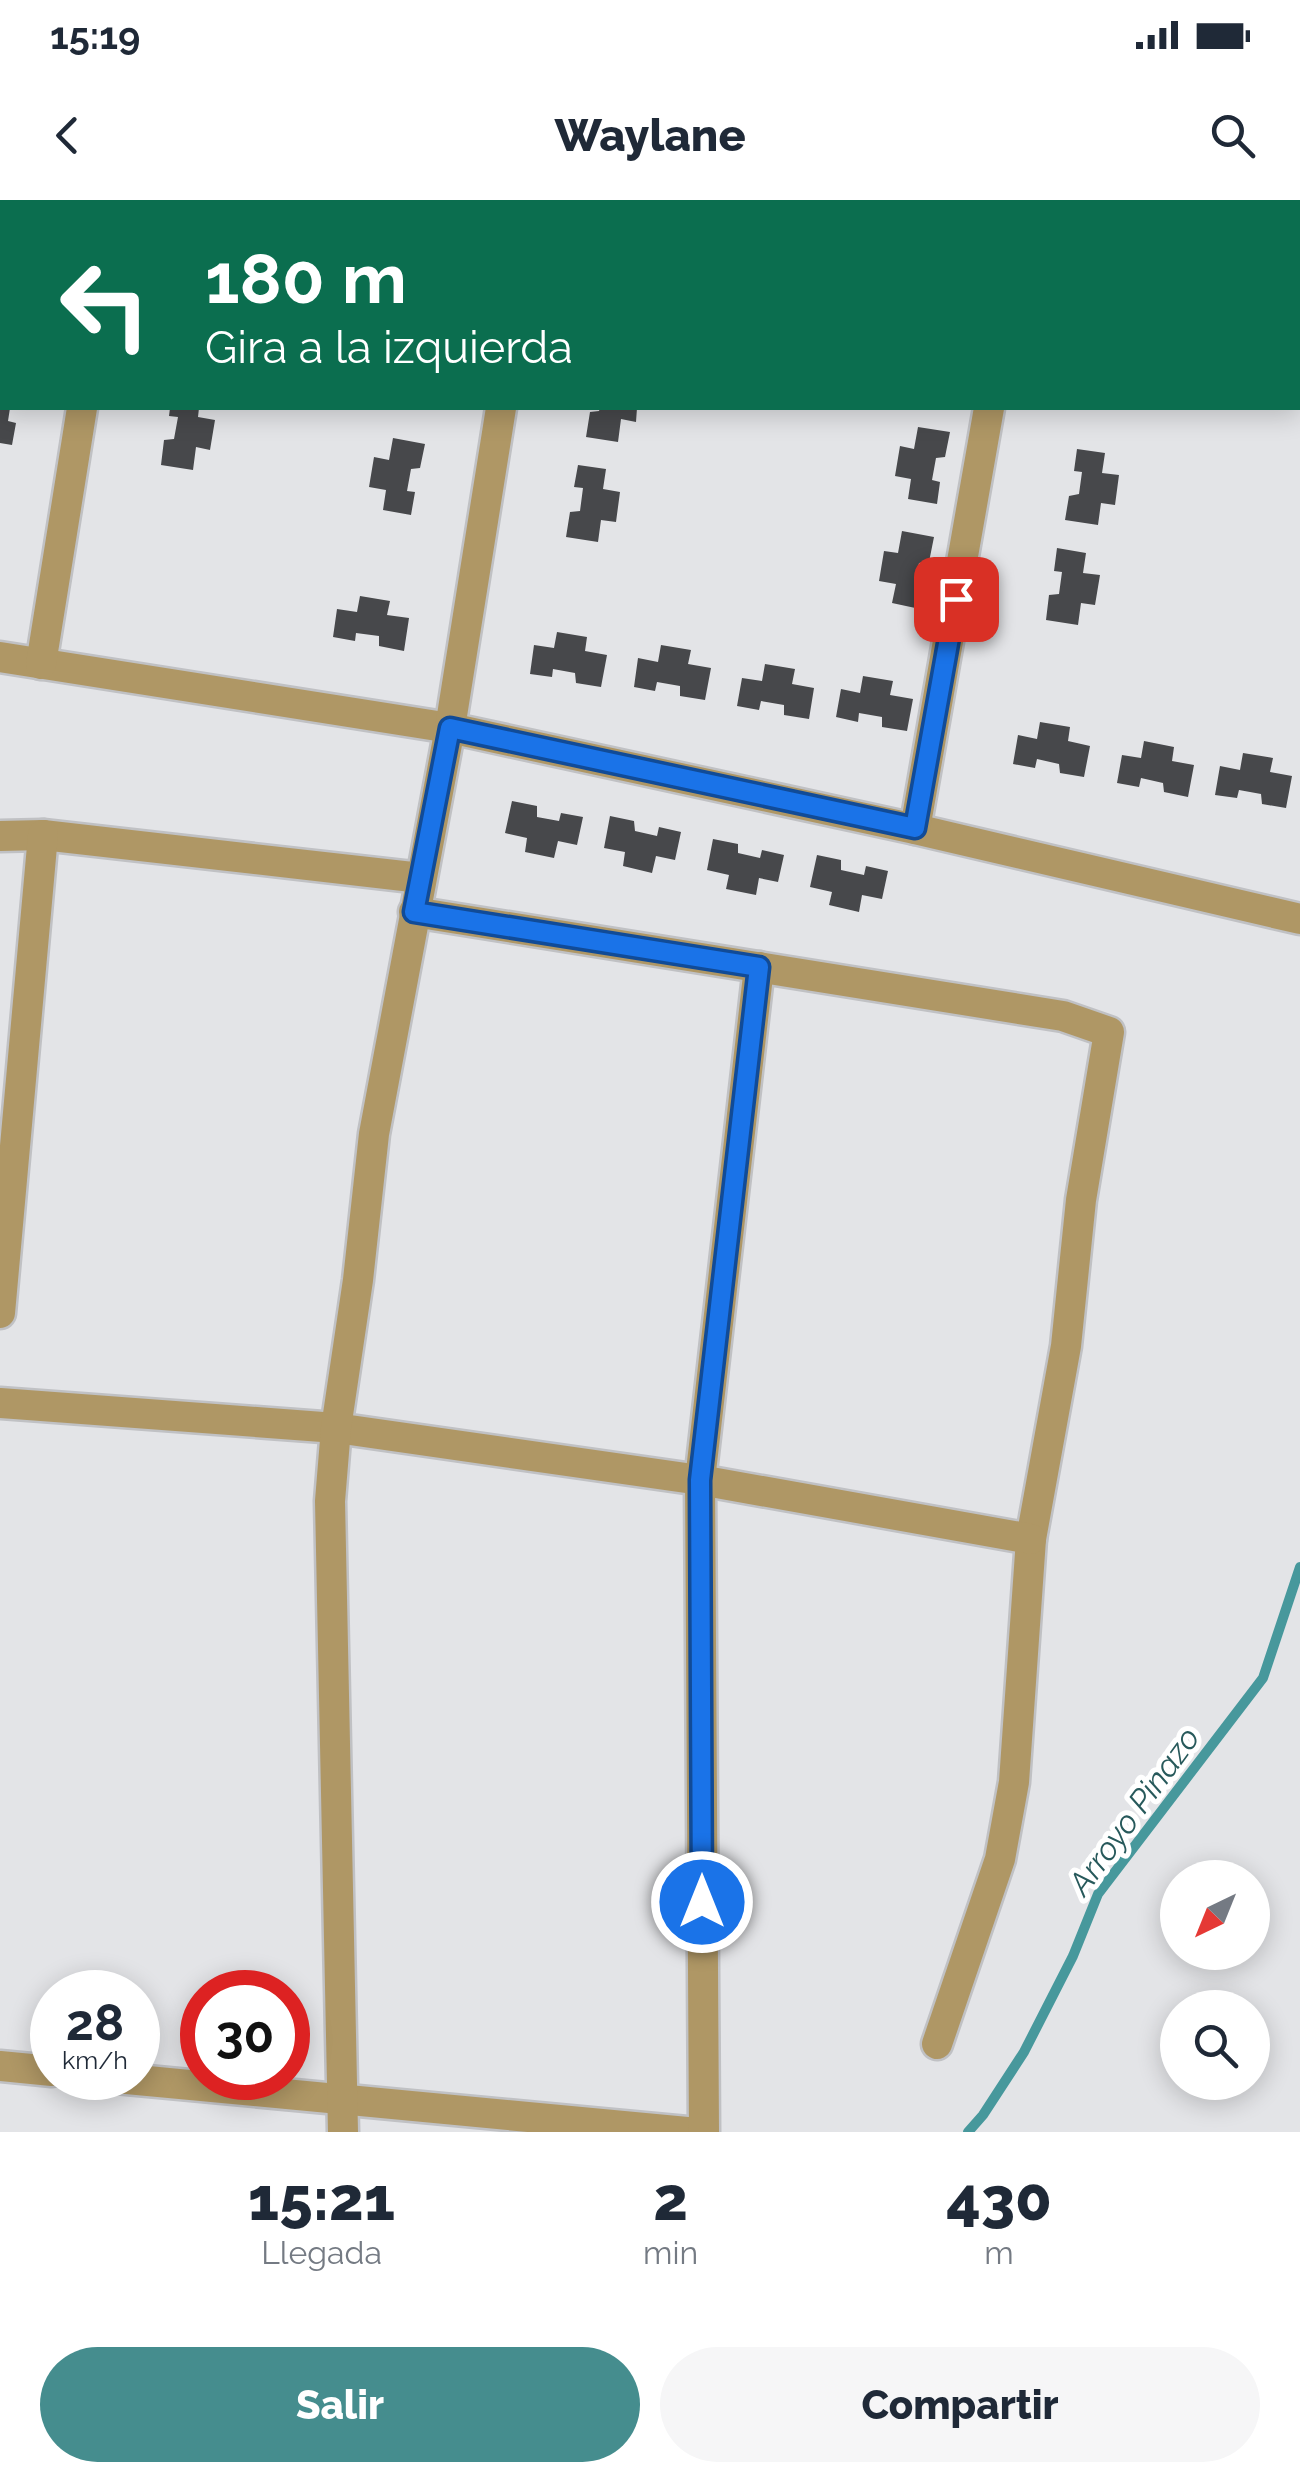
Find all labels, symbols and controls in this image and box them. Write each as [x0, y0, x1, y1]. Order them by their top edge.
text: 15:19 [50, 13, 140, 58]
icon: back [40, 108, 95, 163]
icon: search [1205, 108, 1260, 163]
text: Waylane [554, 109, 746, 162]
text: 180 m [205, 237, 407, 319]
icon: left [40, 240, 170, 370]
text: Gira a la izquierda [205, 321, 573, 374]
pin [914, 557, 999, 642]
icon: arrive [929, 572, 984, 627]
water label: Arroyo Pinazo [1059, 1720, 1207, 1903]
position arrow [650, 1850, 754, 1954]
north arrow [1160, 1860, 1270, 1970]
map controls [1160, 1860, 1270, 2100]
speed limit sign: 30 [180, 1970, 310, 2100]
button: search [1160, 1990, 1270, 2100]
text: 28 [66, 1993, 124, 2052]
text: km/h [62, 2045, 128, 2075]
text: 15:21 [248, 2164, 395, 2234]
text: 2 [653, 2164, 688, 2234]
text: 430 [946, 2164, 1052, 2234]
text: Llegada [261, 2234, 382, 2271]
text: min [643, 2234, 698, 2271]
text: m [984, 2234, 1014, 2271]
button: Salir [40, 2347, 640, 2462]
button: Compartir [660, 2347, 1260, 2462]

